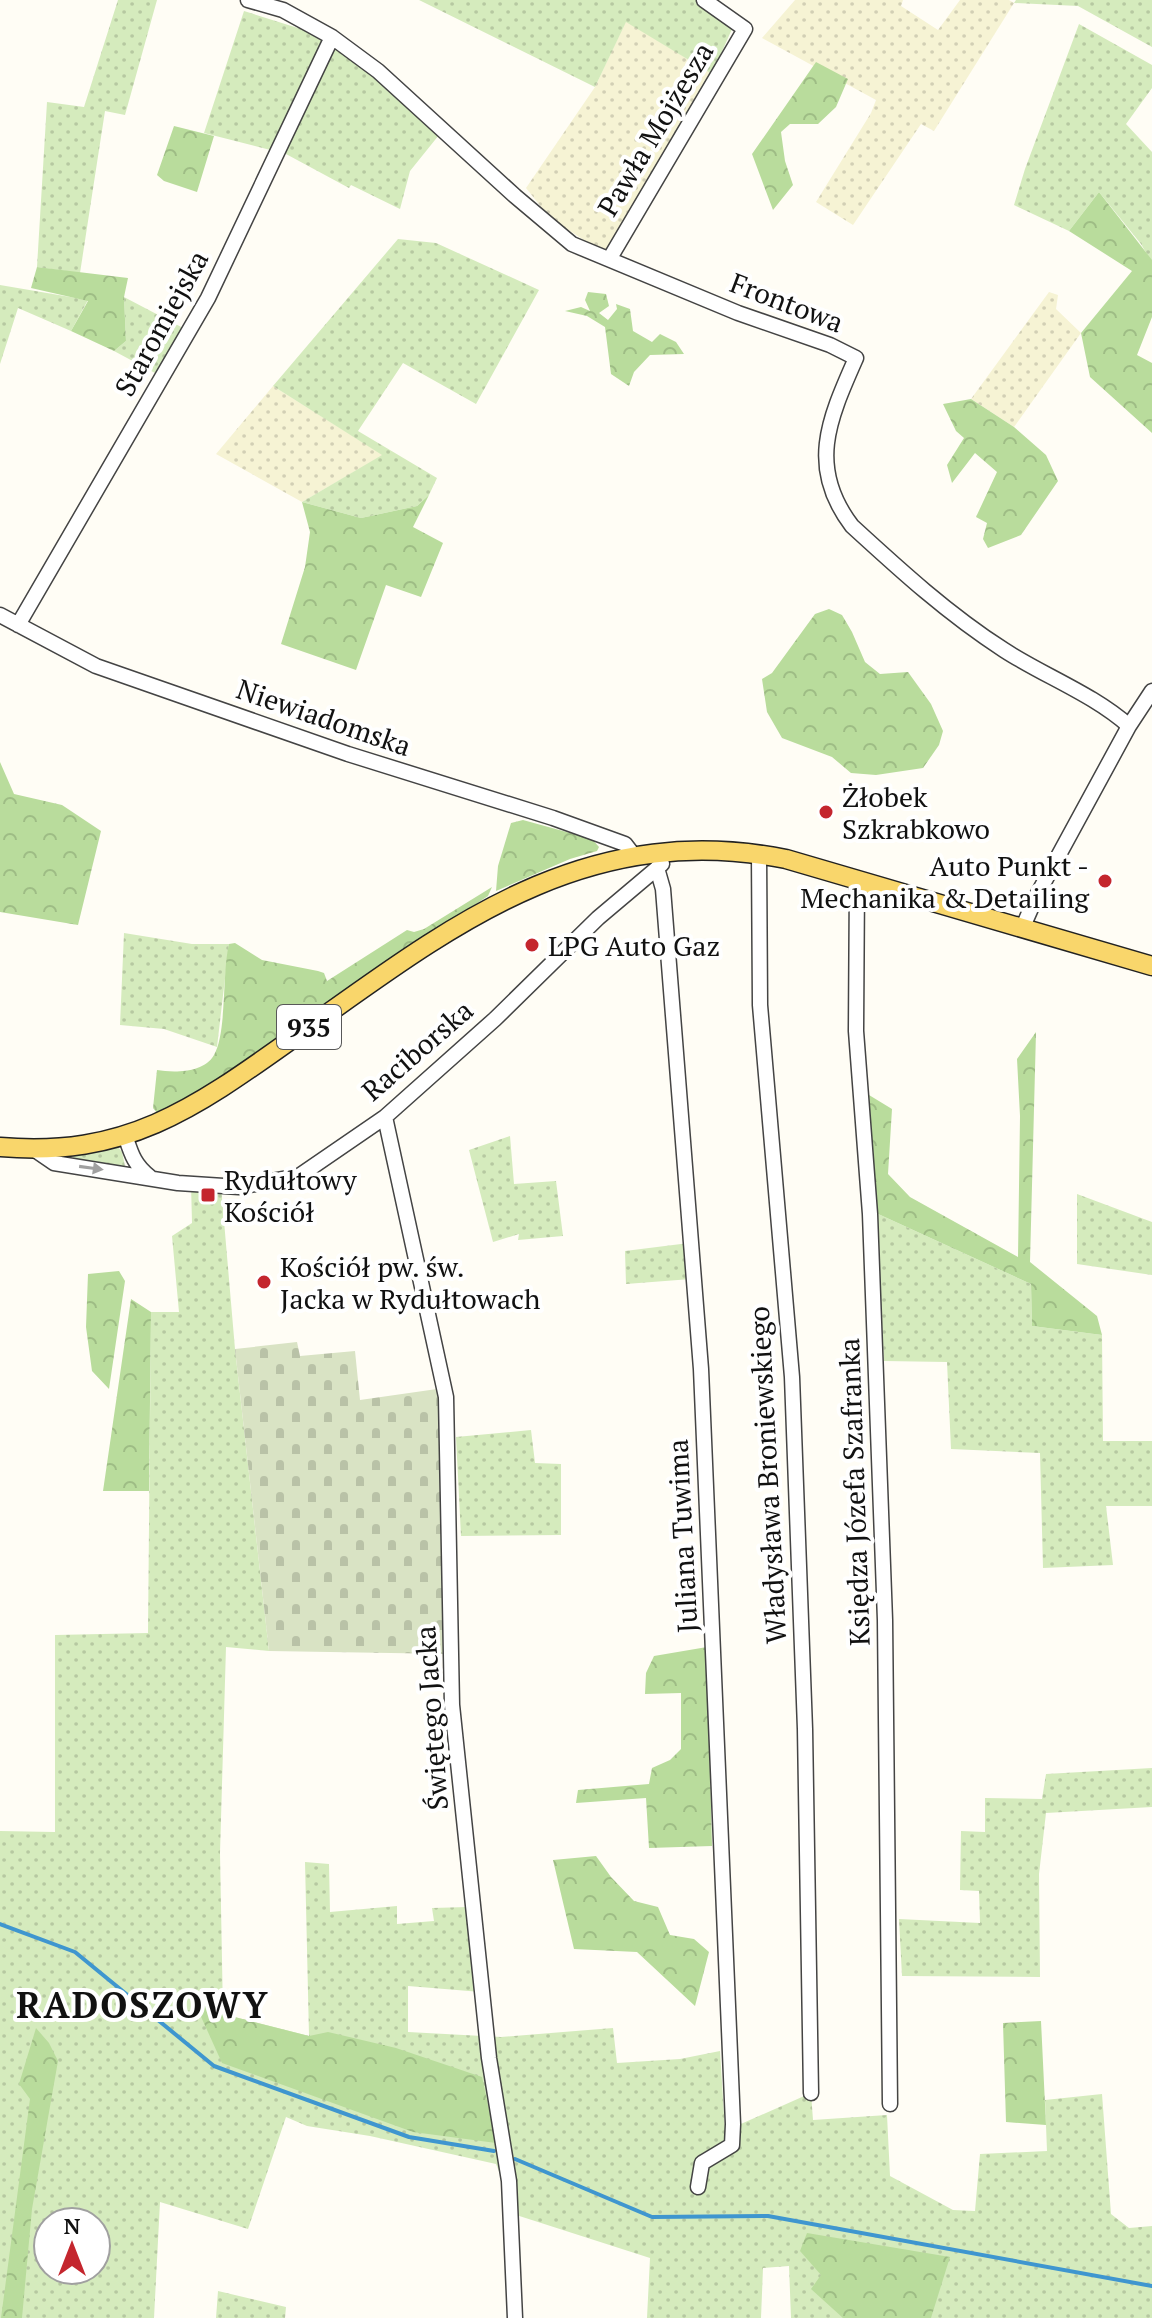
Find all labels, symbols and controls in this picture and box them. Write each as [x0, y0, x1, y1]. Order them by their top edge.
street label: Pawła Mojżesza [589, 35, 721, 223]
street label: Staromiejska [106, 244, 216, 402]
street label: Frontowa [725, 264, 849, 340]
street label: Niewiadomska [232, 670, 416, 764]
place label: Żłobek Szkrabkowo [842, 778, 990, 847]
marker: Żłobek Szkrabkowo [817, 803, 835, 821]
place label: Auto Punkt - Mechanika & Detailing [800, 847, 1090, 916]
marker: Auto Punkt - Mechanika & Detailing [1096, 872, 1114, 890]
place label: LPG Auto Gaz [548, 927, 720, 964]
marker: LPG Auto Gaz [523, 936, 541, 954]
street label: Raciborska [354, 992, 480, 1108]
road number: 935 [277, 1005, 341, 1049]
place label: Rydułtowy Kościół [224, 1161, 357, 1230]
one-way arrow [78, 1162, 103, 1175]
marker: Rydułtowy Kościół [199, 1186, 217, 1204]
place label: Kościół pw. św. Jacka w Rydułtowach [280, 1248, 541, 1317]
marker: Kościół pw. św. Jacka w Rydułtowach [255, 1273, 273, 1291]
street label: Władysława Broniewskiego [740, 1305, 794, 1645]
street label: Księdza Józefa Szafranka [830, 1337, 878, 1647]
street label: Juliana Tuwima [658, 1438, 706, 1634]
street label: Świętego Jacka [406, 1625, 456, 1811]
district label: RADOSZOWY [16, 1981, 270, 2028]
north arrow [32, 2206, 112, 2286]
text: N [64, 2211, 81, 2240]

